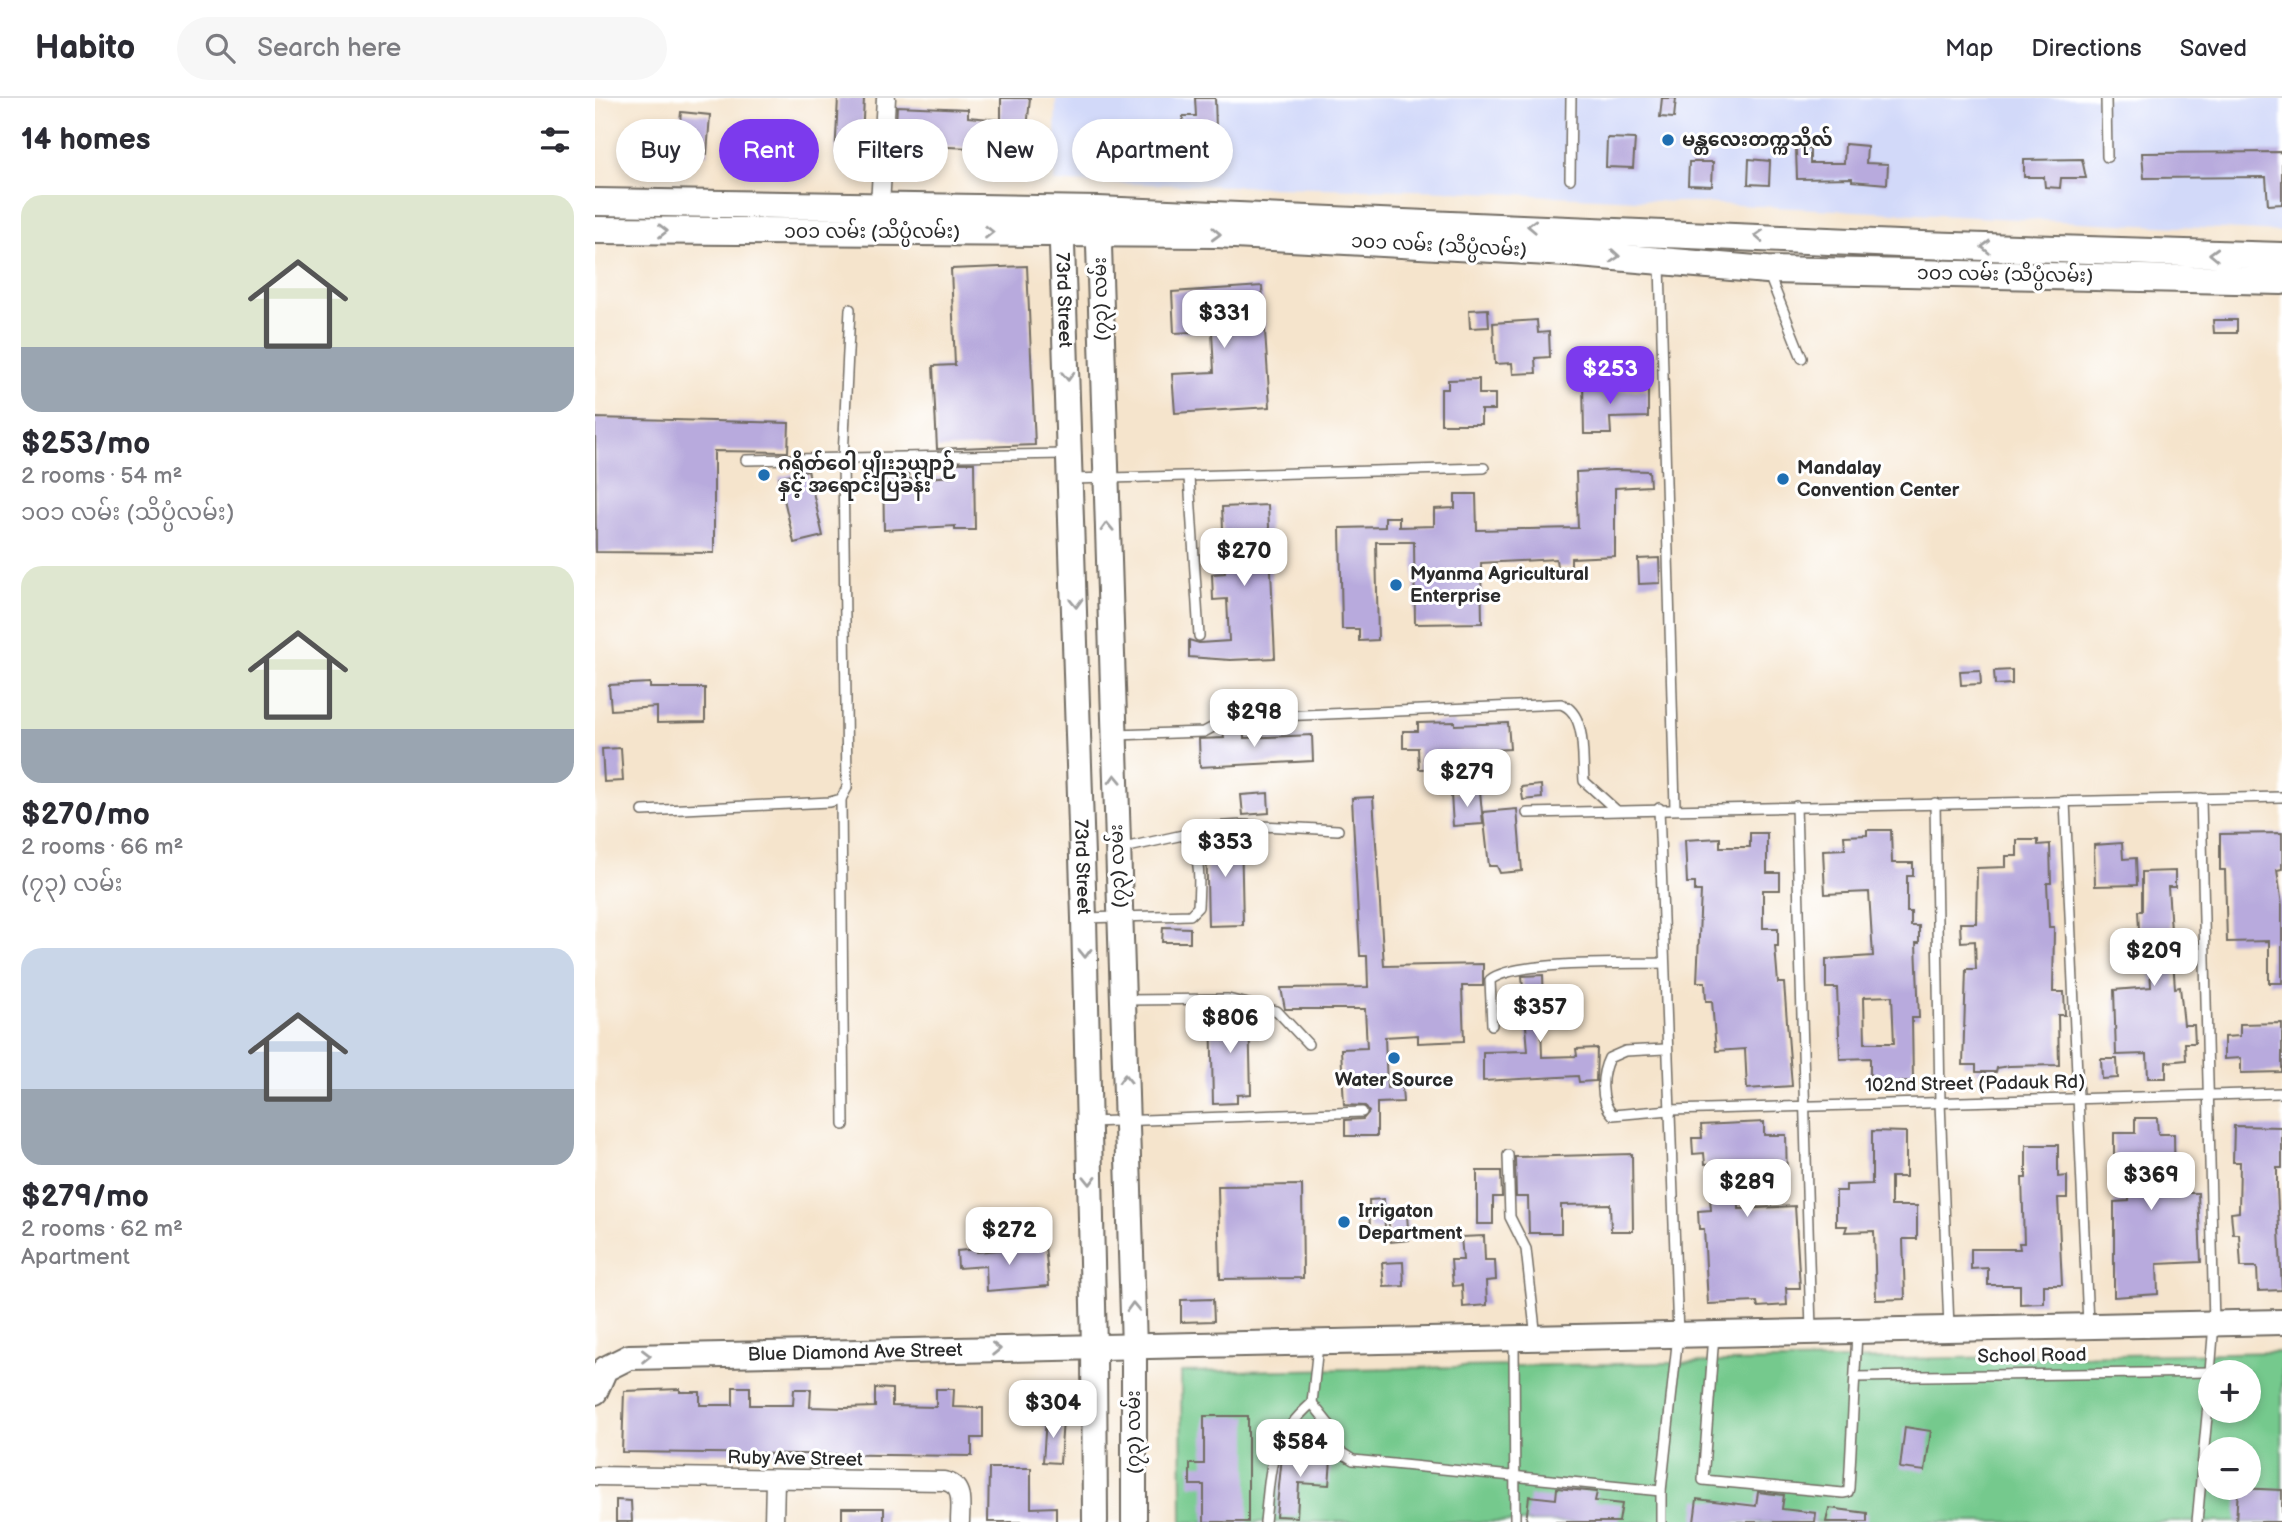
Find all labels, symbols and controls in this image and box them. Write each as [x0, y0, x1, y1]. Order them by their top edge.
search box [177, 17, 667, 80]
text: Habito [35, 28, 135, 68]
icon: search [201, 29, 239, 67]
text: Search here [257, 33, 401, 64]
text: Map [1945, 34, 1993, 63]
text: Directions [2031, 34, 2142, 63]
text: Saved [2180, 34, 2247, 63]
chip: Buy [616, 119, 705, 182]
chip: Rent [719, 119, 819, 182]
chip: Filters [833, 119, 948, 182]
chip: New [962, 119, 1058, 182]
chip: Apartment [1072, 119, 1233, 182]
icon: filters [536, 121, 574, 159]
text: 14 homes [21, 122, 150, 158]
place label: မန္တလေးတက္ကသိုလ် [1682, 126, 1833, 155]
marker: မန္တလေးတက္ကသိုလ် [1660, 132, 1676, 148]
street label: ၁၀၁ လမ်း (သိပ္ပံလမ်း) [784, 217, 960, 247]
one-way arrow [1526, 219, 1537, 234]
one-way arrow [658, 223, 669, 239]
one-way arrow [984, 224, 994, 240]
street label: ၁၀၁ လမ်း (သိပ္ပံလမ်း) [1350, 226, 1528, 266]
one-way arrow [1211, 227, 1222, 242]
one-way arrow [1753, 229, 1764, 244]
one-way arrow [1981, 239, 1992, 254]
icon: home [235, 241, 361, 367]
one-way arrow [2208, 246, 2219, 261]
one-way arrow [1609, 248, 1620, 263]
street label: 73rd Street [1051, 252, 1077, 348]
street label: (၇၃) လမ်း [1085, 257, 1116, 341]
street label: ၁၀၁ လမ်း (သိပ္ပံလမ်း) [1917, 258, 2093, 291]
pin: $331 [1183, 290, 1265, 350]
text: $331 [1198, 299, 1250, 327]
pin: $253 [1569, 346, 1651, 406]
text: $253 [1582, 355, 1638, 383]
one-way arrow [1061, 370, 1076, 381]
text: $253/mo [21, 426, 150, 462]
place label: ဂရိတ်ဝေါ ပျိုးဥယျာဉ် နှင့် အရောင်းပြခန်း [778, 450, 957, 501]
place label: Mandalay Convention Center [1797, 457, 1960, 502]
text: 2 rooms · 54 m² [21, 462, 183, 490]
marker: ဂရိတ်ဝေါ ပျိုးဥယျာဉ် နှင့် အရောင်းပြခန်း [756, 467, 772, 483]
marker: Mandalay Convention Center [1775, 471, 1791, 487]
text: ၁၀၁ လမ်း (သိပ္ပံလမ်း) [21, 499, 234, 527]
one-way arrow [1099, 521, 1115, 531]
pin: $270 [1203, 528, 1285, 588]
text: $270 [1216, 537, 1272, 565]
place label: Myanma Agricultural Enterprise [1410, 563, 1589, 608]
marker: Myanma Agricultural Enterprise [1388, 577, 1404, 593]
one-way arrow [1068, 598, 1083, 609]
icon: home [235, 612, 361, 738]
pin: $298 [1213, 690, 1295, 749]
text: $298 [1226, 698, 1282, 726]
pin: $279 [1426, 750, 1508, 809]
text: $279 [1440, 758, 1494, 786]
one-way arrow [1108, 773, 1123, 784]
text: $270/mo [21, 797, 150, 833]
street label: 73rd Street [1069, 819, 1095, 915]
pin: $353 [1184, 820, 1266, 879]
street label: (၇၃) လမ်း [1101, 824, 1134, 908]
text: $353 [1197, 828, 1253, 856]
text: 2 rooms · 66 m² [21, 833, 183, 861]
text: (၇၃) လမ်း [21, 870, 123, 898]
pin: $209 [2113, 928, 2195, 988]
text: $209 [2126, 937, 2182, 965]
one-way arrow [1077, 948, 1092, 959]
pin: $357 [1499, 984, 1581, 1044]
text: $357 [1513, 993, 1567, 1021]
icon: home [235, 994, 361, 1120]
pin: $806 [1189, 996, 1271, 1055]
text: $806 [1201, 1004, 1259, 1032]
marker: Water Source [1386, 1050, 1402, 1066]
place label: Water Source [1335, 1069, 1453, 1092]
street label: 102nd Street (Padauk Rd) [1865, 1071, 2085, 1097]
one-way arrow [1118, 1074, 1133, 1085]
pin: $369 [2110, 1152, 2192, 1212]
pin: $289 [1706, 1160, 1788, 1219]
text: $369 [2123, 1161, 2179, 1189]
text: $289 [1719, 1168, 1775, 1196]
one-way arrow [1083, 1175, 1098, 1186]
text: $279/mo [21, 1179, 149, 1215]
place label: Irrigaton Department [1358, 1200, 1463, 1245]
pin: $272 [968, 1208, 1050, 1267]
marker: Irrigaton Department [1336, 1214, 1352, 1230]
text: 2 rooms · 62 m² [21, 1215, 183, 1243]
text: $272 [982, 1216, 1036, 1244]
text: Apartment [21, 1243, 130, 1271]
one-way arrow [1125, 1301, 1141, 1312]
street label: Blue Diamond Ave Street [747, 1338, 963, 1366]
one-way arrow [990, 1342, 1001, 1357]
street label: School Road [1977, 1344, 2087, 1368]
one-way arrow [641, 1349, 652, 1364]
map controls [2198, 1360, 2261, 1500]
button: + [2198, 1360, 2261, 1423]
pin: $304 [1012, 1380, 1094, 1440]
text: $304 [1025, 1389, 1081, 1417]
street label: (၇၃) လမ်း [1119, 1390, 1149, 1474]
pin: $584 [1259, 1420, 1341, 1479]
text: $584 [1272, 1428, 1328, 1456]
button: − [2198, 1437, 2261, 1500]
street label: Ruby Ave Street [727, 1446, 863, 1472]

